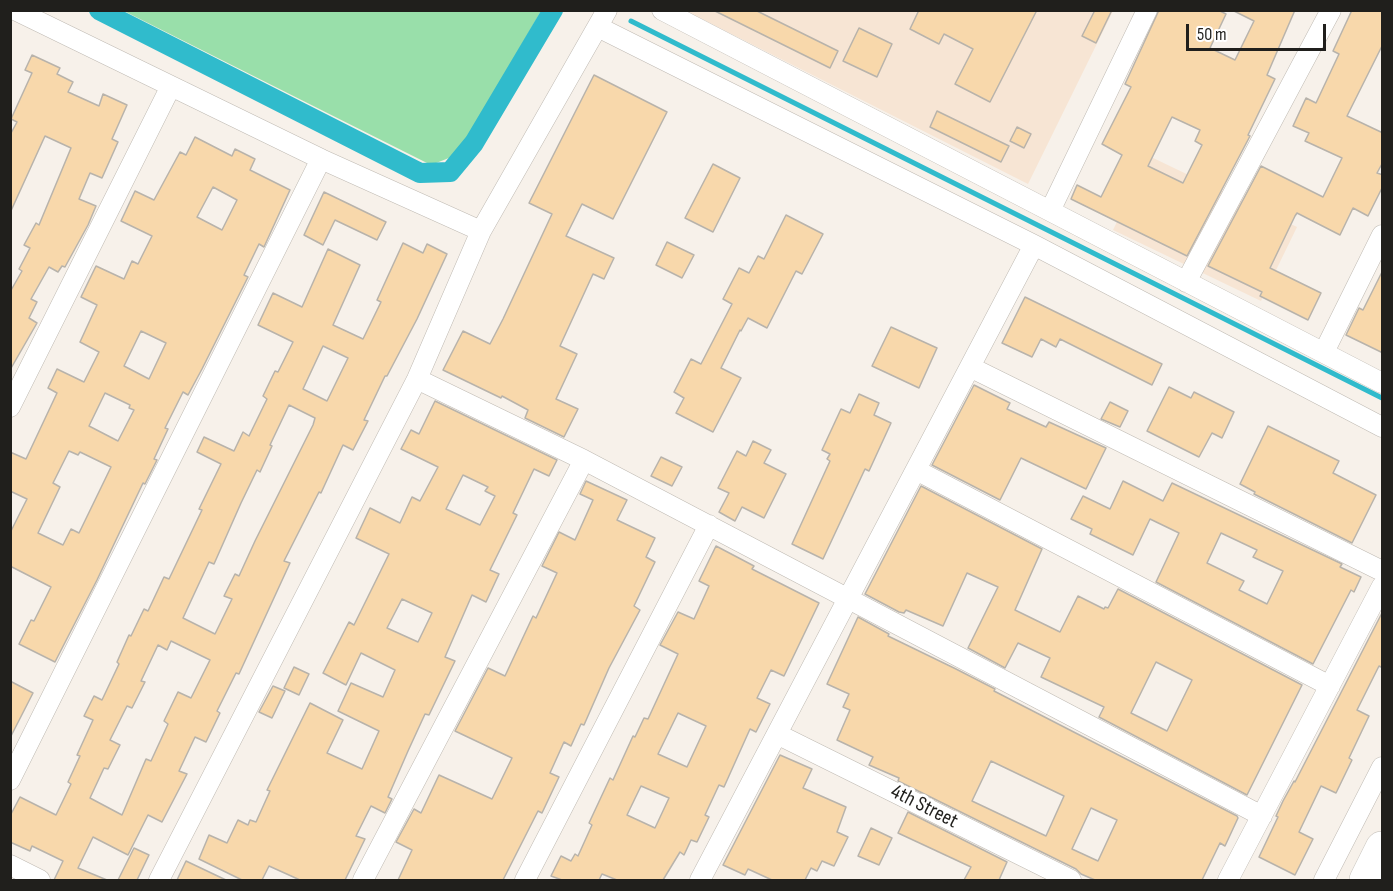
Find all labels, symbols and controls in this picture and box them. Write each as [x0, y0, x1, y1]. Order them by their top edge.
scale bar [1189, 12, 1328, 50]
text: 50 m [1197, 24, 1227, 45]
street label: 4th Street [886, 779, 962, 835]

